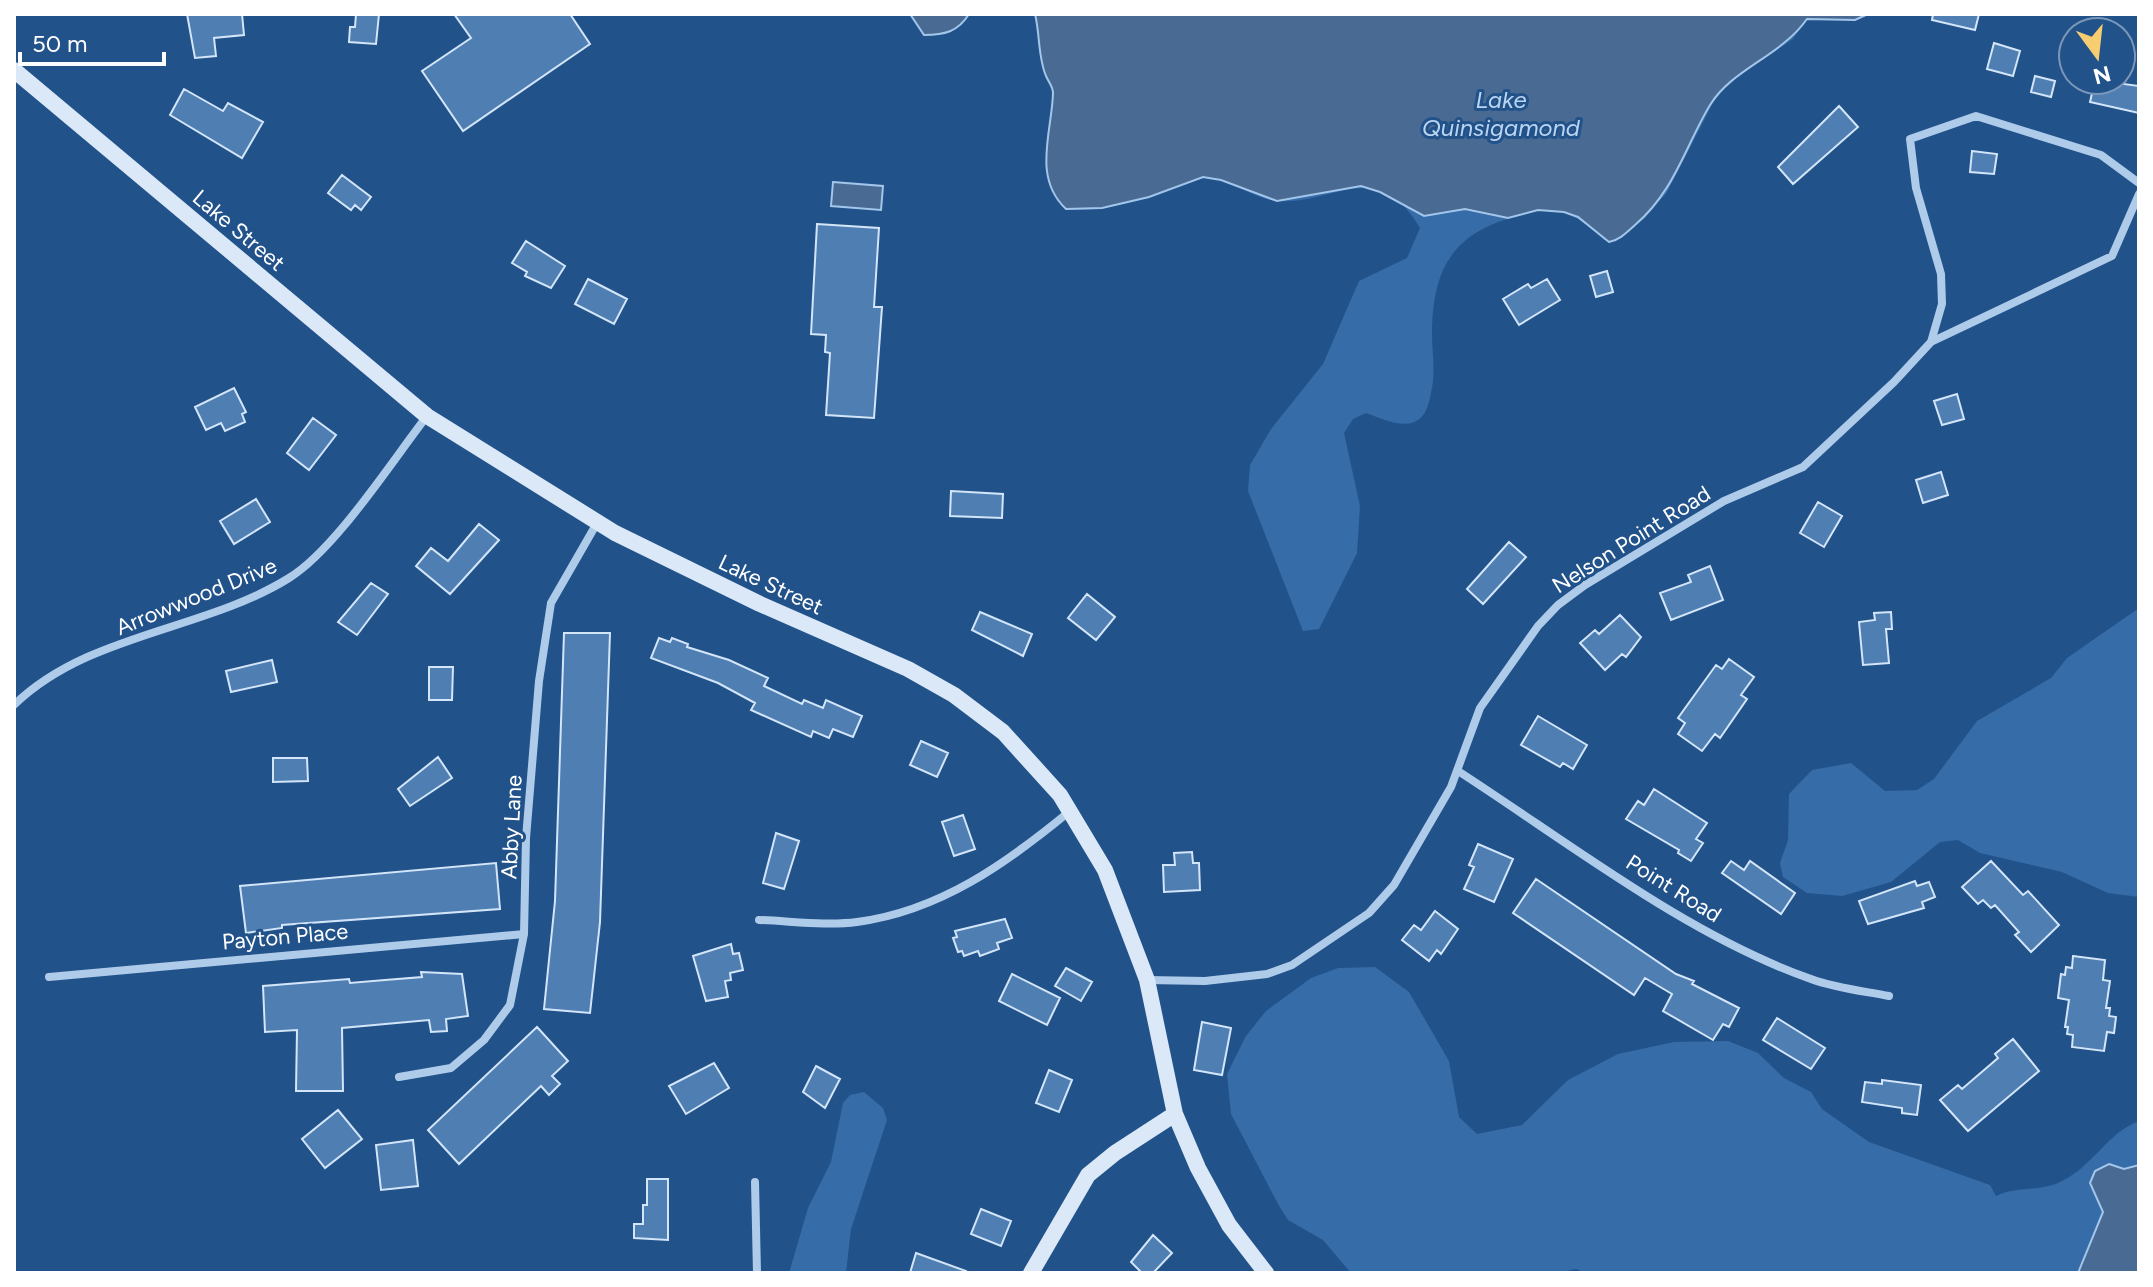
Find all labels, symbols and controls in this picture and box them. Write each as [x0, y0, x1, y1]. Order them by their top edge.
scale bar [20, 16, 164, 66]
north arrow [2057, 16, 2137, 96]
text: 50 m [32, 29, 88, 58]
text: N [2090, 60, 2114, 90]
water label: Lake Quinsigamond [1422, 85, 1581, 142]
street label: Lake Street [187, 184, 290, 277]
street label: Nelson Point Road [1547, 480, 1715, 599]
street label: Lake Street [714, 549, 827, 620]
street label: Arrowwood Drive [112, 552, 281, 641]
street label: Abby Lane [495, 774, 528, 880]
street label: Point Road [1621, 849, 1726, 928]
street label: Payton Place [221, 918, 349, 955]

